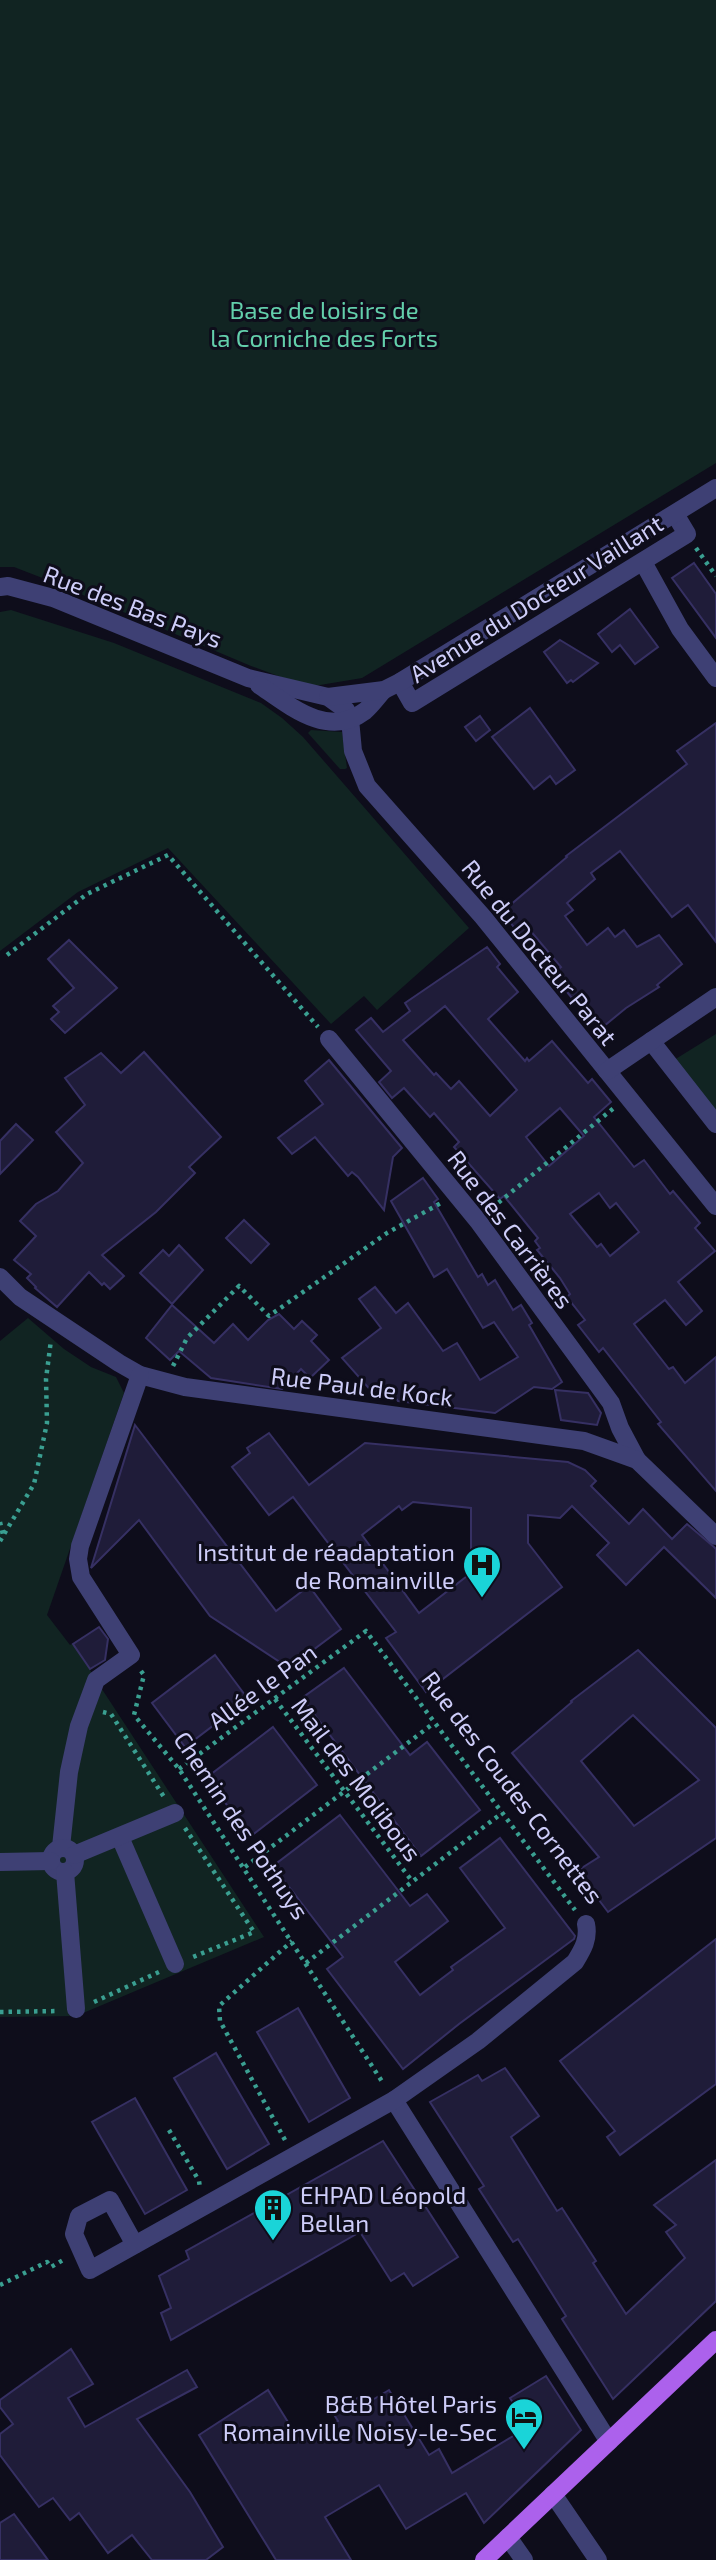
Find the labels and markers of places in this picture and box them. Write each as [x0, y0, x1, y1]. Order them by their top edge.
place label: Institut de réadaptation de Romainville [197, 1537, 455, 1594]
hospital icon: Institut de réadaptation de Romainville [461, 1544, 503, 1599]
place label: EHPAD Léopold Bellan [300, 2180, 466, 2237]
building icon: EHPAD Léopold Bellan [252, 2187, 294, 2242]
place label: B&B Hôtel Paris Romainville Noisy-le-Sec [223, 2389, 497, 2446]
hotel icon: B&B Hôtel Paris Romainville Noisy-le-Sec [503, 2396, 545, 2451]

